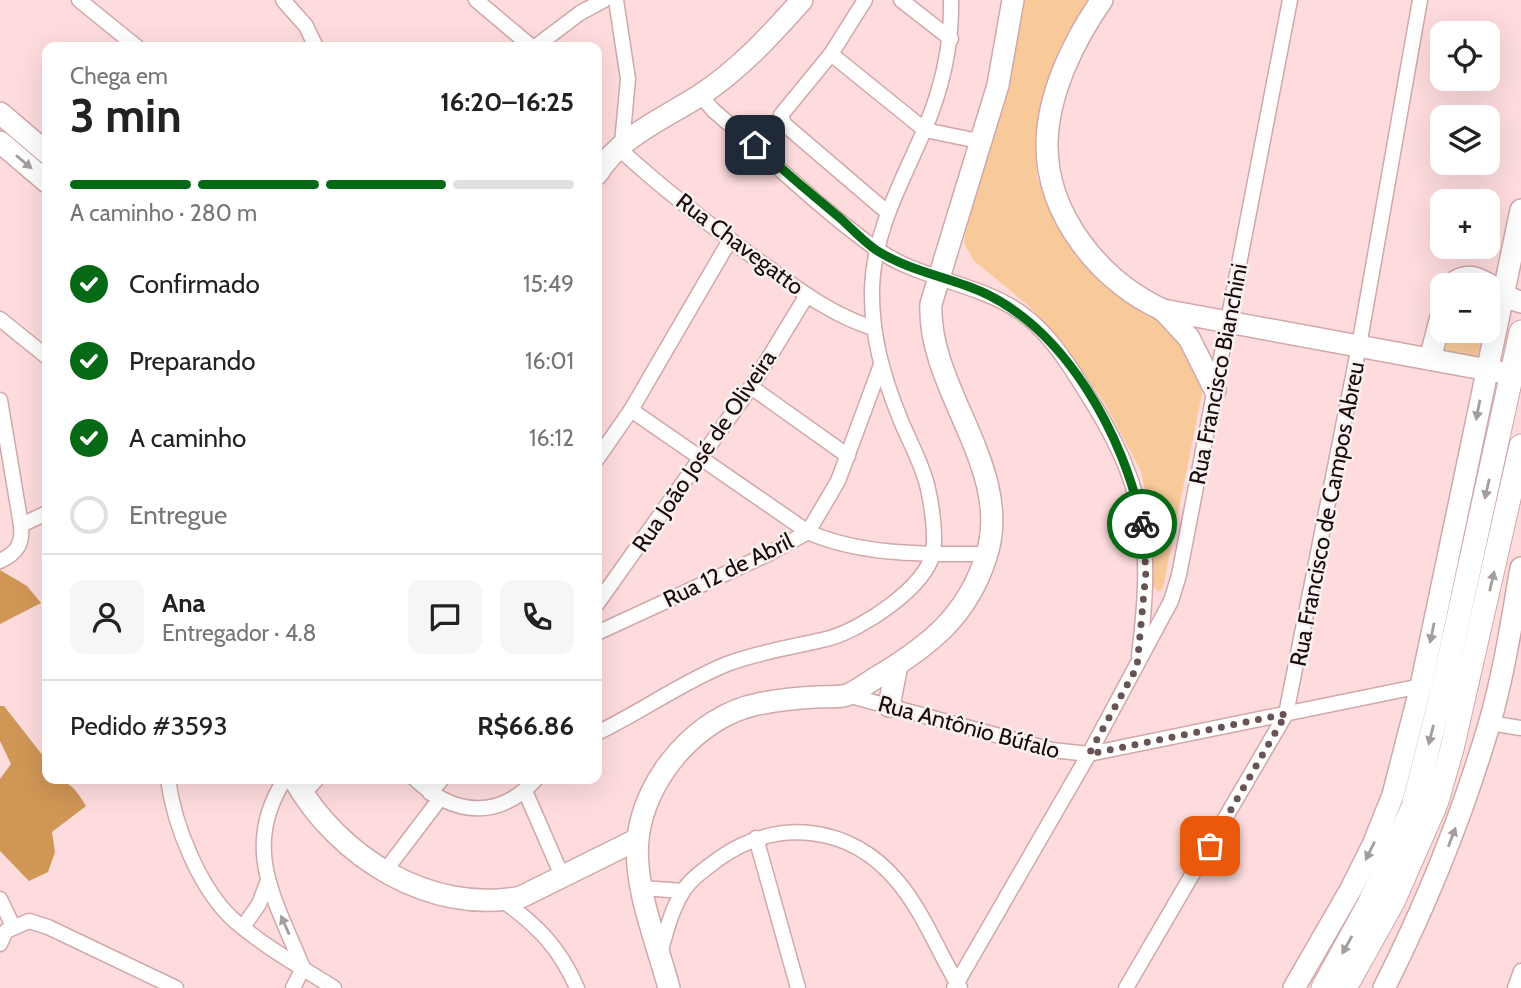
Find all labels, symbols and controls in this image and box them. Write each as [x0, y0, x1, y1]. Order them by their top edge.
map controls [1430, 21, 1500, 343]
button: locate [1430, 21, 1500, 91]
text: Chega em [70, 62, 168, 90]
text: 16:20–16:25 [440, 86, 574, 118]
text: 3 min [70, 88, 182, 144]
button: layers [1430, 105, 1500, 175]
pin [725, 115, 785, 175]
icon: home [736, 126, 774, 164]
one-way arrow [15, 154, 32, 169]
street label: Rua Chavegatto [671, 187, 809, 301]
button: + [1430, 189, 1500, 259]
text: A caminho · 280 m [70, 199, 257, 227]
street label: Rua Francisco Bianchini [1183, 261, 1253, 487]
icon: check [70, 265, 108, 303]
text: Confirmado [129, 268, 260, 300]
text: 15:49 [523, 270, 574, 298]
button: − [1430, 273, 1500, 343]
icon: check [70, 342, 108, 380]
text: Preparando [129, 345, 256, 377]
street label: Rua João José de Oliveira [626, 345, 782, 557]
text: 16:01 [525, 347, 574, 375]
street label: Rua Francisco de Campos Abreu [1284, 359, 1370, 669]
one-way arrow [1472, 399, 1483, 421]
icon: check [70, 419, 108, 457]
text: A caminho [129, 422, 246, 454]
text: 16:12 [529, 424, 574, 452]
one-way arrow [1481, 478, 1492, 500]
courier [1107, 489, 1177, 559]
text: Entregue [129, 499, 227, 531]
icon: bike [1123, 505, 1161, 543]
street label: Rua 12 de Abril [659, 526, 798, 613]
one-way arrow [1486, 570, 1497, 592]
button: person [70, 580, 144, 654]
button: chat [408, 580, 482, 654]
button: phone [500, 580, 574, 654]
text: Ana [162, 587, 206, 619]
text: Entregador · 4.8 [162, 619, 316, 647]
one-way arrow [1426, 622, 1437, 644]
street label: Rua Antônio Búfalo [875, 689, 1063, 765]
text: Pedido #3593 [70, 710, 228, 742]
text: R$66.86 [477, 710, 574, 742]
one-way arrow [1425, 724, 1436, 746]
pin [1180, 816, 1240, 876]
one-way arrow [1447, 826, 1458, 847]
icon: bag [1191, 827, 1229, 865]
one-way arrow [1364, 841, 1376, 861]
one-way arrow [279, 915, 291, 935]
one-way arrow [1341, 935, 1353, 955]

